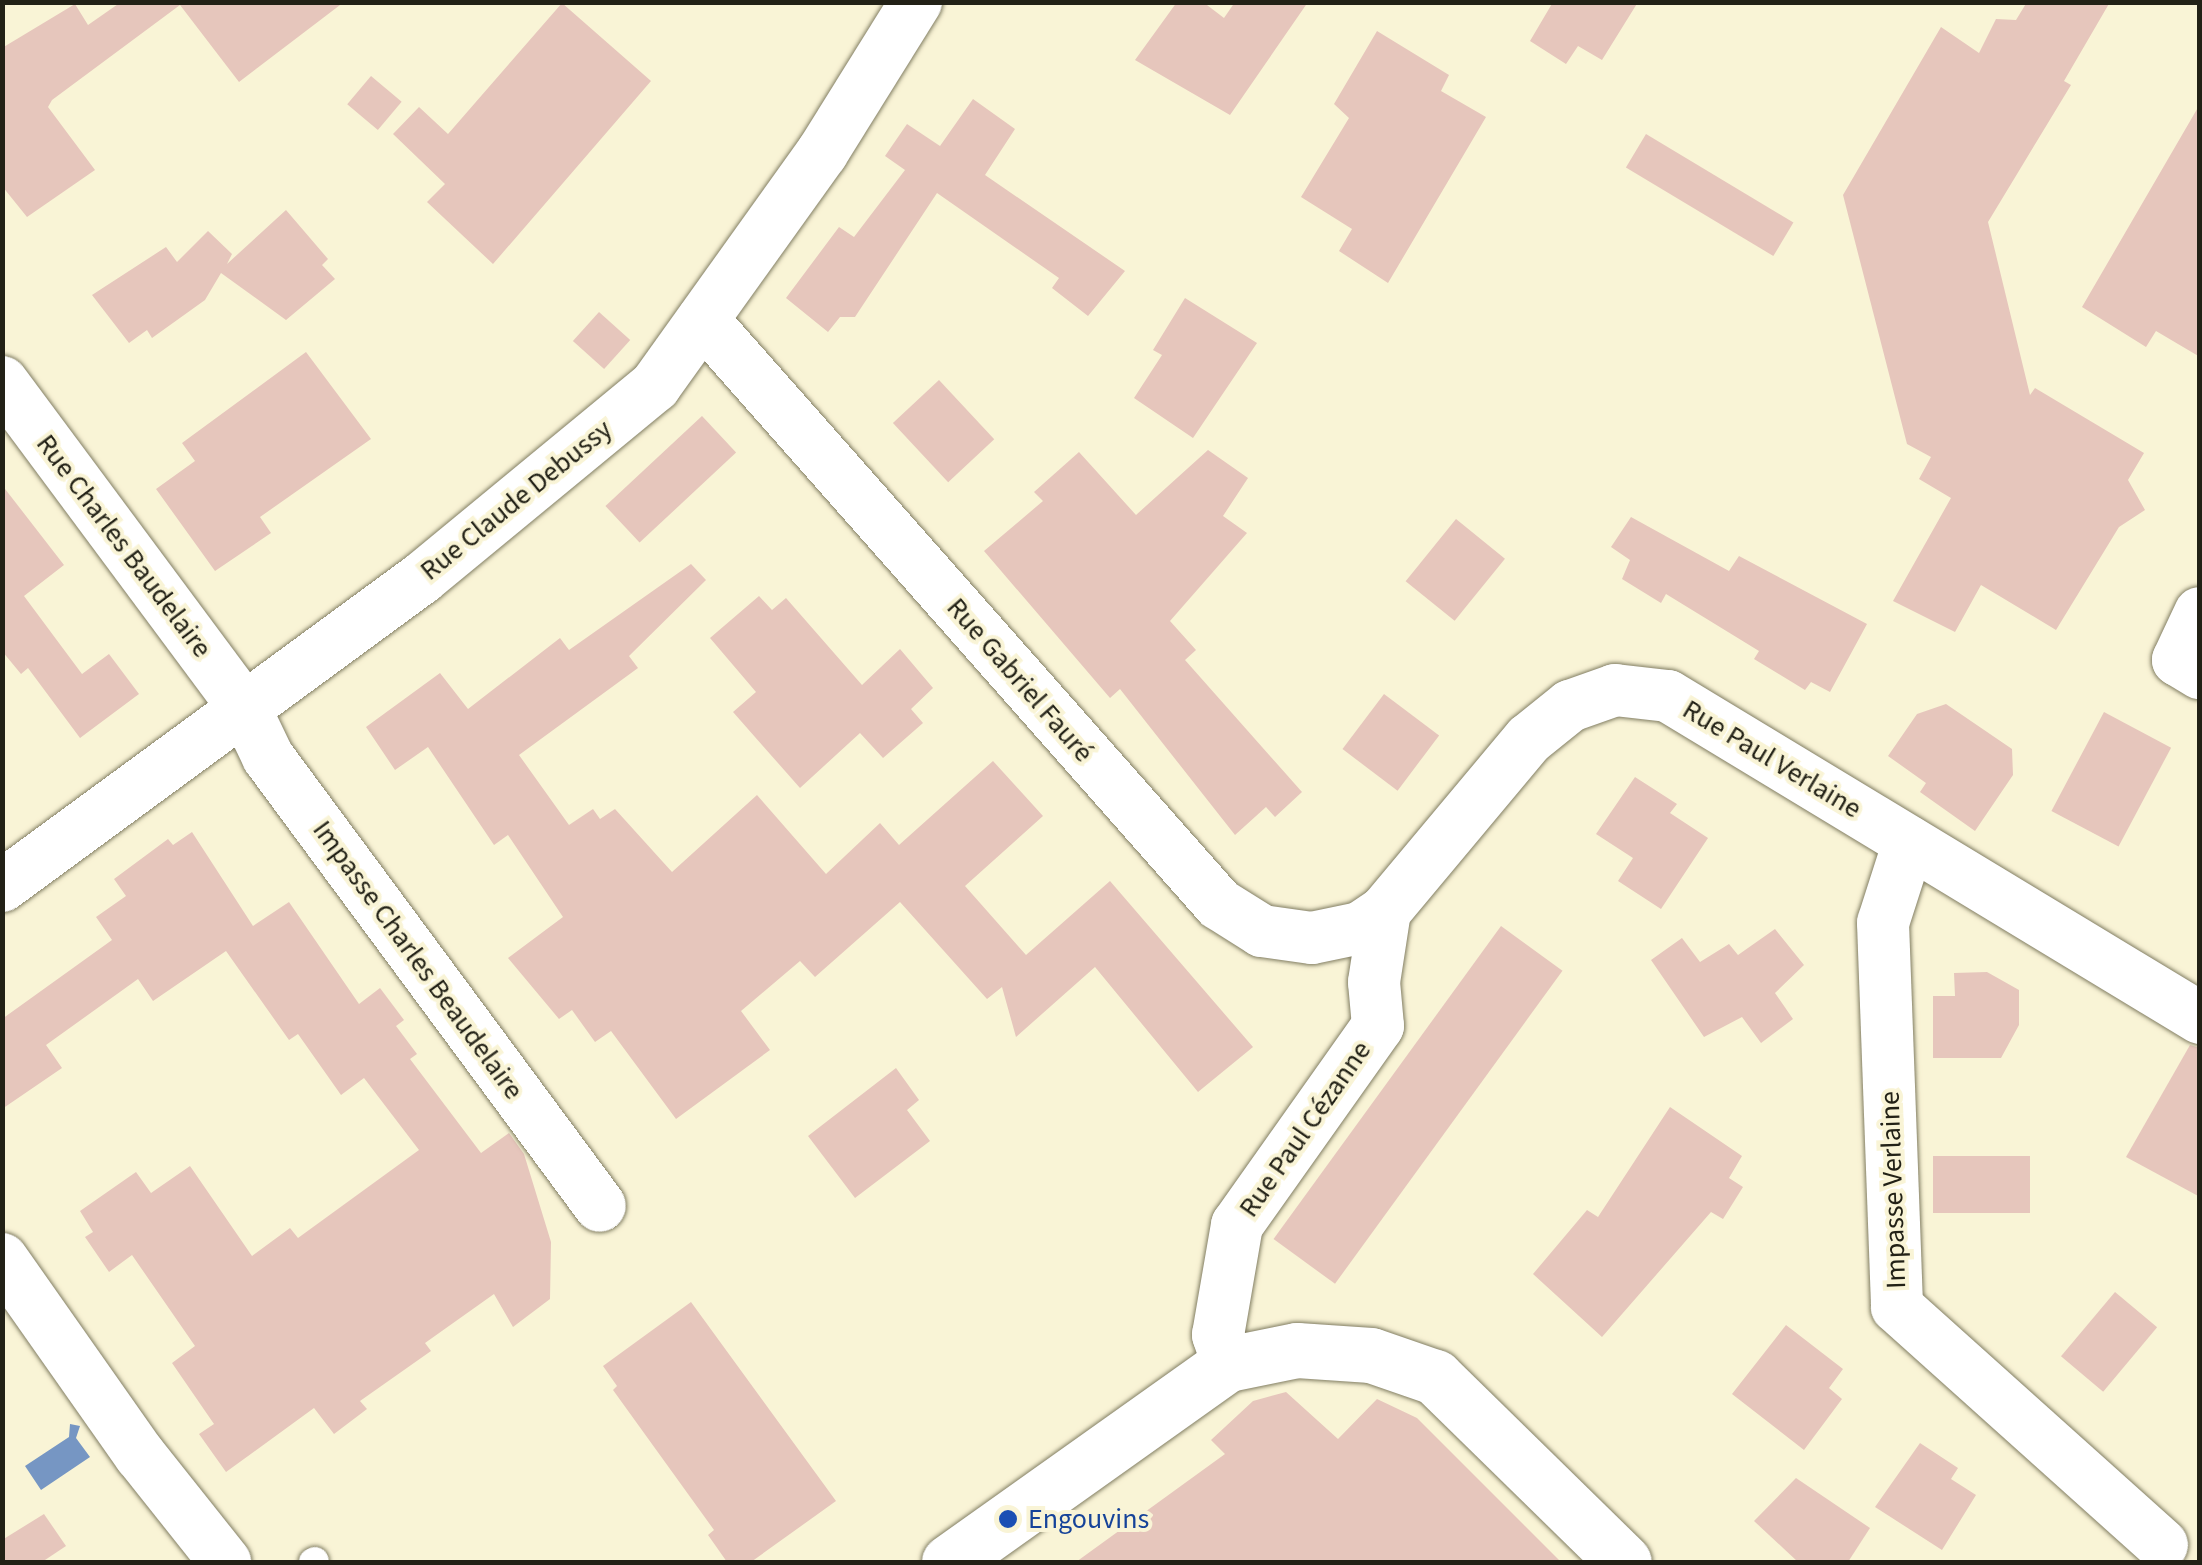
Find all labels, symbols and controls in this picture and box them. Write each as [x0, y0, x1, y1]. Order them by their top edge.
street label: Rue Claude Debussy [414, 413, 618, 587]
street label: Rue Charles Baudelaire [29, 428, 219, 664]
street label: Rue Gabriel Fauré [940, 591, 1100, 769]
street label: Rue Paul Verlaine [1677, 692, 1867, 826]
street label: Impasse Charles Beaudelaire [306, 814, 530, 1106]
street label: Rue Paul Cézanne [1232, 1035, 1378, 1223]
street label: Impasse Verlaine [1873, 1091, 1913, 1289]
place label: Engouvins [1028, 1502, 1149, 1536]
marker: Engouvins [997, 1508, 1019, 1530]

